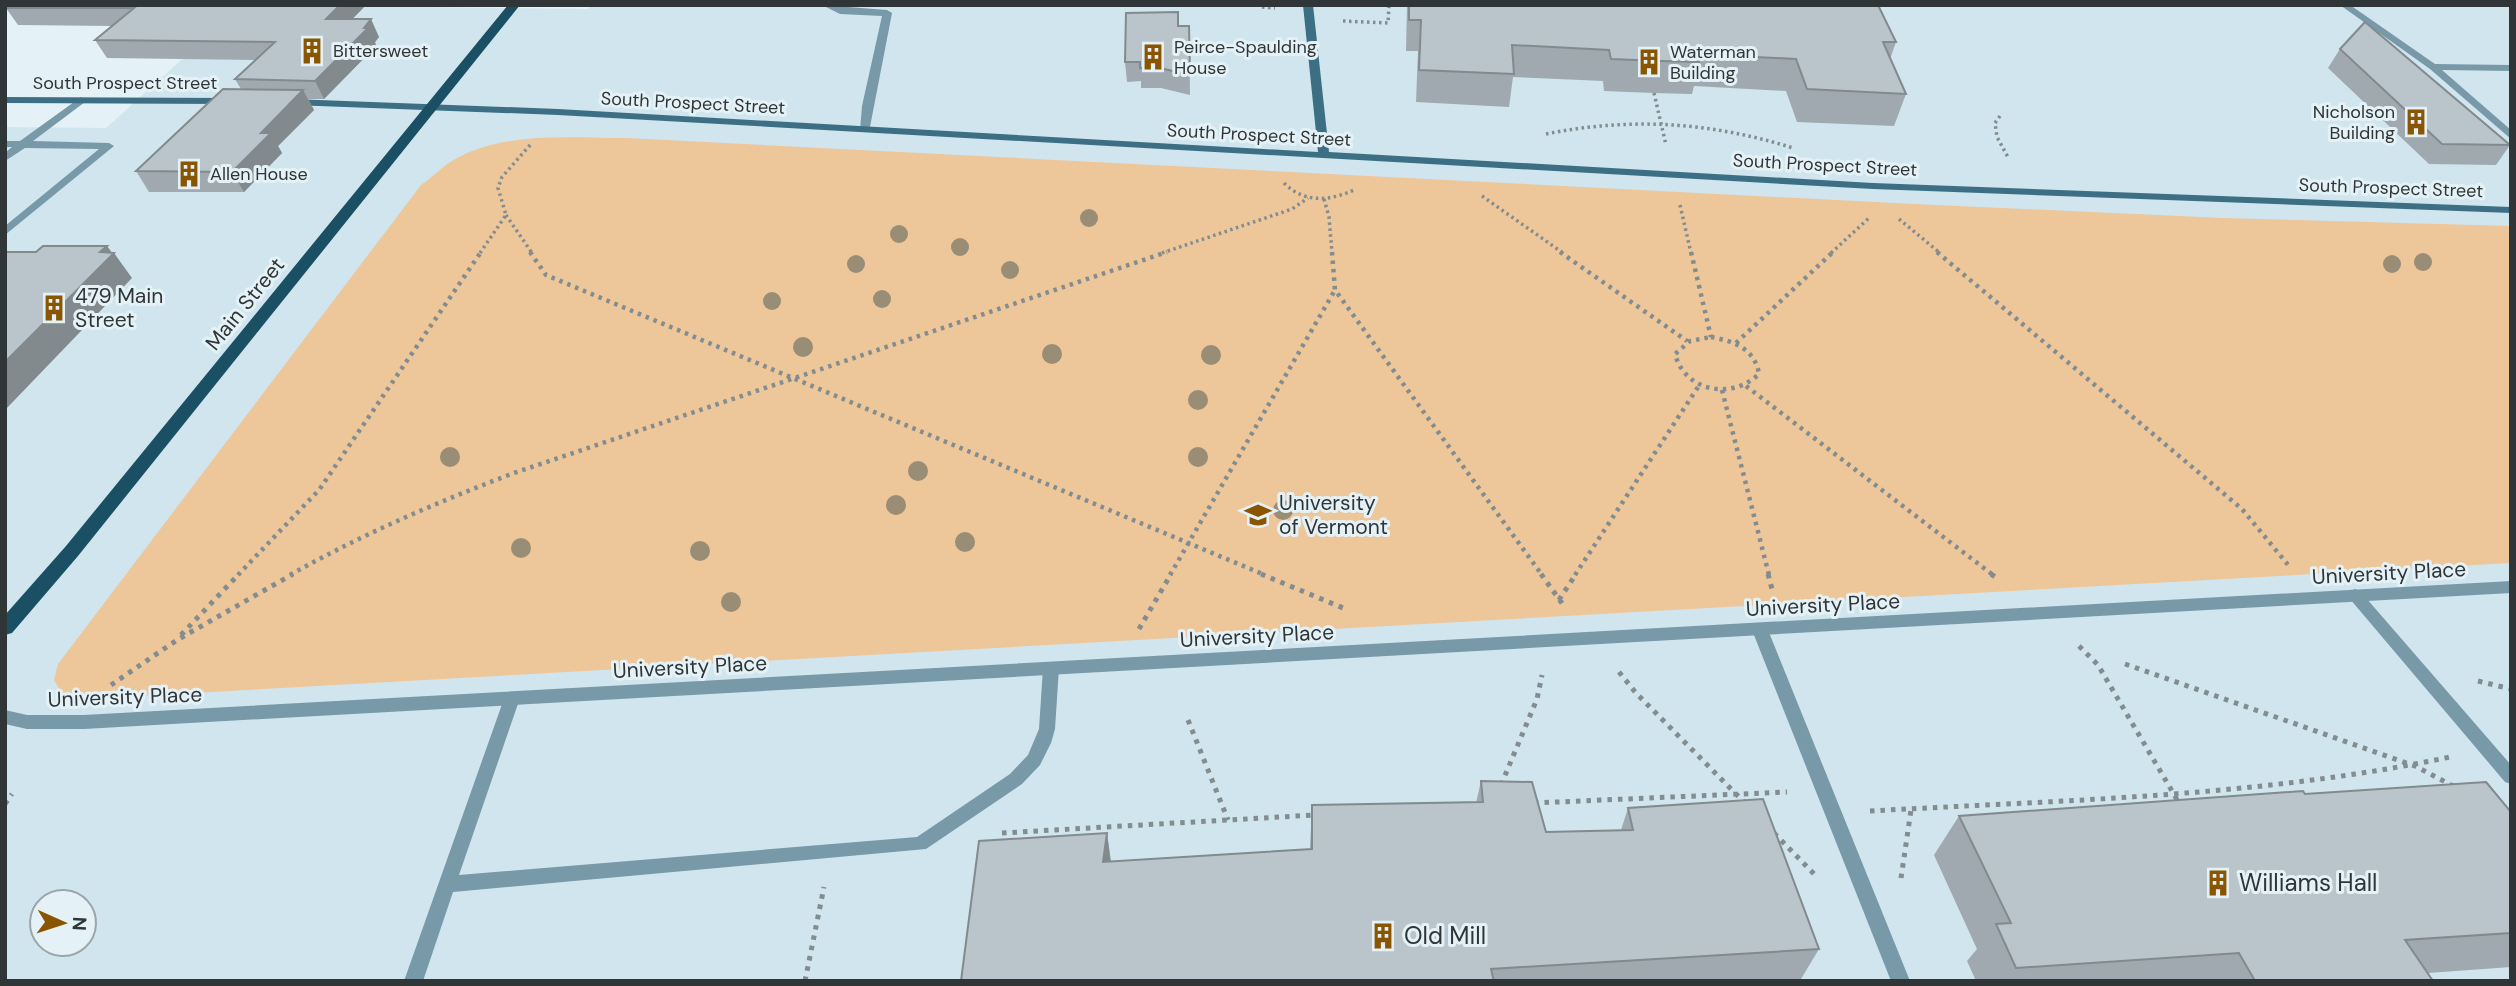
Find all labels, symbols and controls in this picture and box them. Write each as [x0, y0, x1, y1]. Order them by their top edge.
place label: Peirce-Spaulding House [1174, 35, 1317, 80]
building icon: Bittersweet [297, 36, 327, 66]
place label: Bittersweet [333, 39, 428, 63]
place label: Waterman Building [1670, 40, 1756, 85]
building icon: Peirce-Spaulding House [1138, 42, 1168, 72]
building icon: Waterman Building [1634, 47, 1664, 77]
street label: South Prospect Street [33, 71, 217, 95]
street label: South Prospect Street [600, 86, 786, 120]
place label: Nicholson Building [2313, 100, 2395, 145]
building icon: Nicholson Building [2401, 107, 2431, 137]
street label: South Prospect Street [1166, 118, 1352, 152]
street label: South Prospect Street [1732, 148, 1918, 182]
building icon: Allen House [174, 159, 204, 189]
place label: Allen House [210, 162, 308, 186]
street label: South Prospect Street [2298, 173, 2484, 203]
street label: Main Street [199, 252, 291, 356]
place label: 479 Main Street [75, 282, 163, 334]
building icon: 479 Main Street [39, 293, 69, 323]
place label: University of Vermont [1279, 489, 1388, 541]
school or university icon: University of Vermont [1243, 500, 1273, 530]
street label: University Place [2311, 555, 2467, 591]
street label: University Place [1745, 587, 1901, 623]
street label: University Place [1179, 618, 1335, 654]
street label: University Place [612, 649, 768, 685]
street label: University Place [47, 680, 203, 714]
place label: Williams Hall [2239, 867, 2377, 898]
building icon: Williams Hall [2203, 868, 2233, 898]
north arrow [28, 888, 98, 958]
text: N [67, 916, 92, 931]
place label: Old Mill [1404, 920, 1486, 951]
building icon: Old Mill [1368, 921, 1398, 951]

